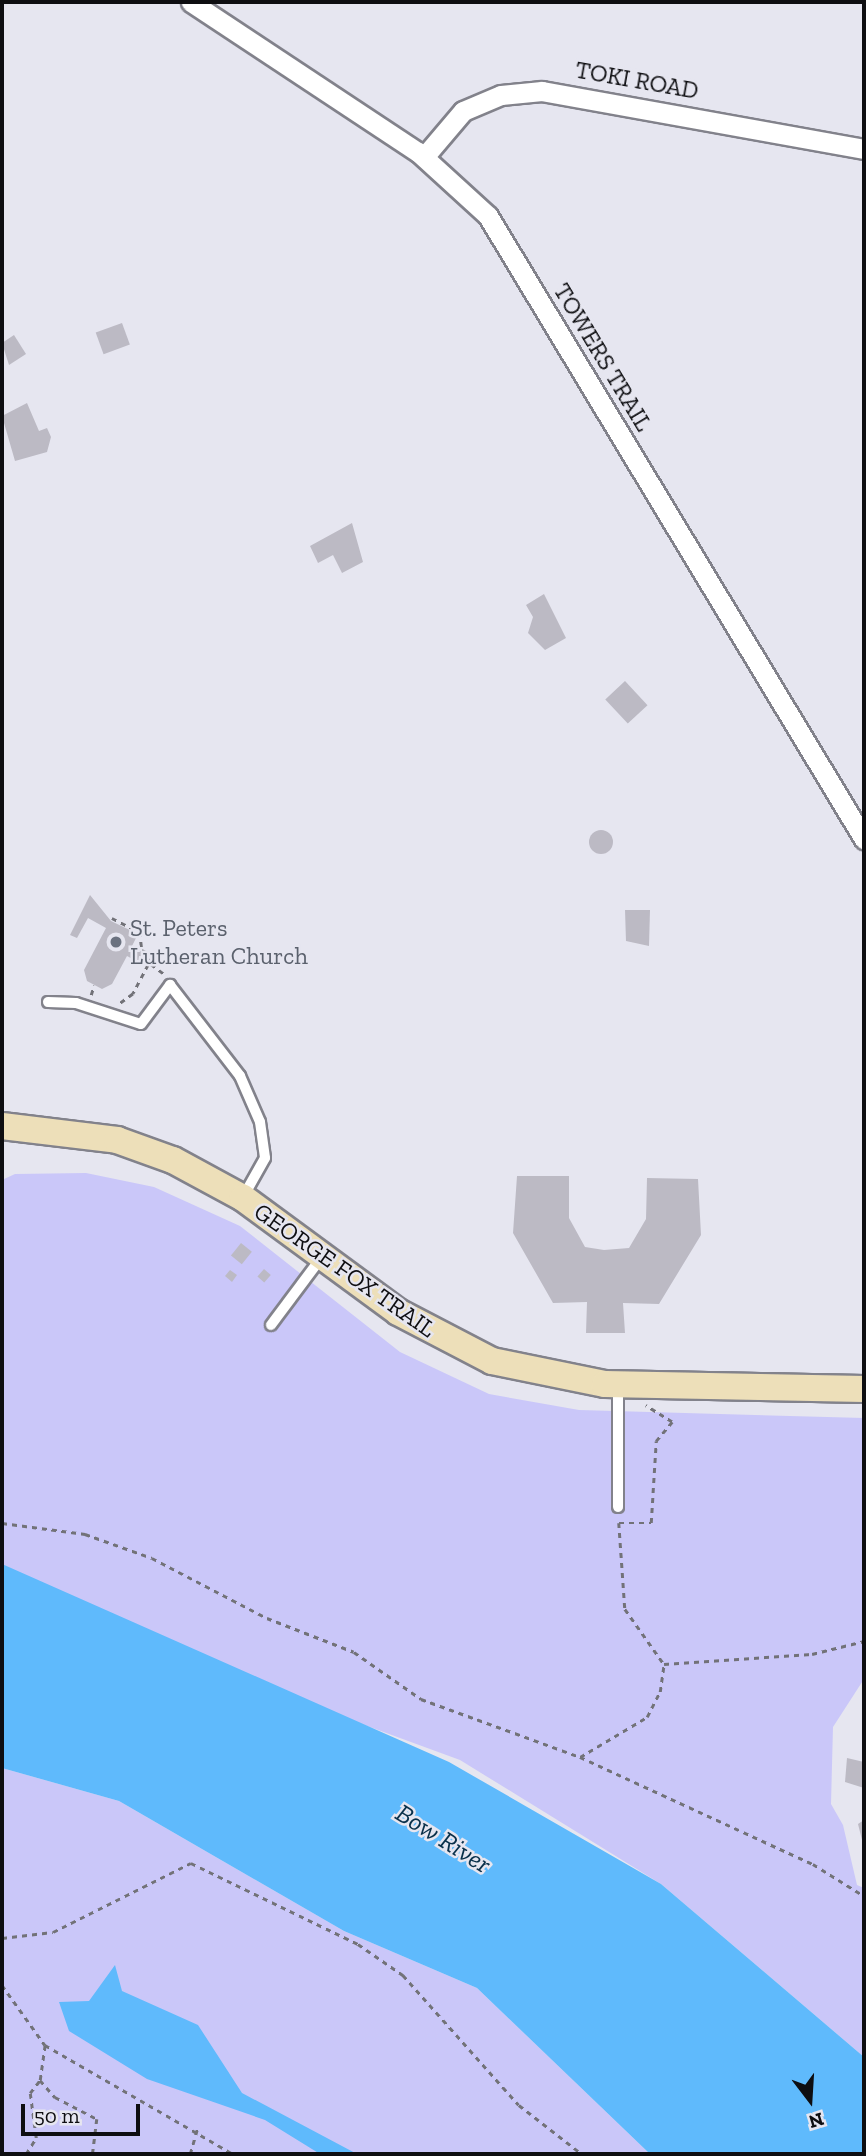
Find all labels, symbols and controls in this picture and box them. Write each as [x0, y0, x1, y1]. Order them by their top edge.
street label: TOKI ROAD [573, 55, 701, 105]
street label: TOWERS TRAIL [548, 278, 658, 436]
place label: St. Peters Lutheran Church [130, 914, 308, 970]
marker: St. Peters Lutheran Church [108, 934, 124, 950]
street label: GEORGE FOX TRAIL [248, 1196, 442, 1344]
water label: Bow River [390, 1798, 496, 1880]
north arrow [775, 2065, 845, 2135]
scale bar [24, 2090, 144, 2134]
text: 50 m [34, 2103, 80, 2128]
text: N [806, 2107, 827, 2134]

